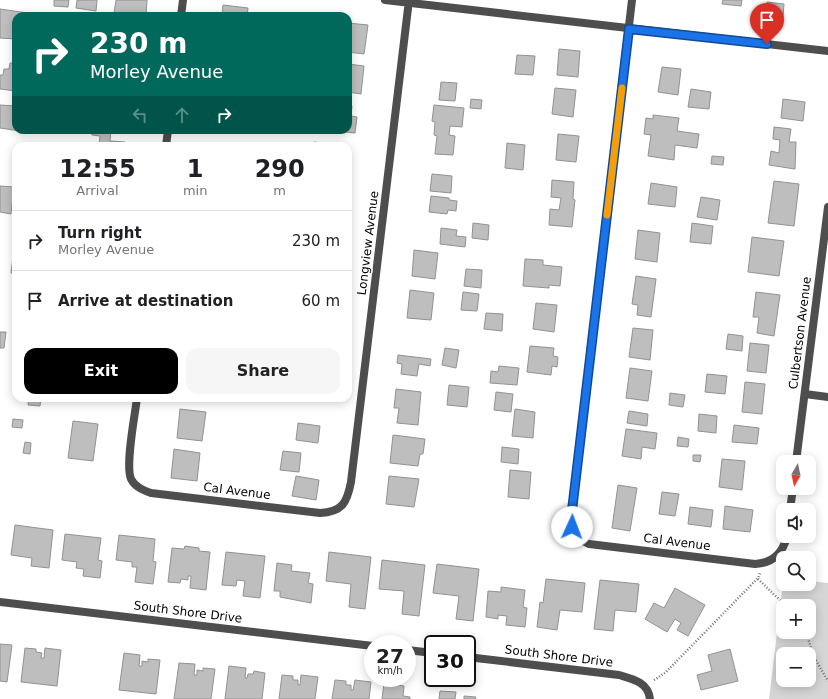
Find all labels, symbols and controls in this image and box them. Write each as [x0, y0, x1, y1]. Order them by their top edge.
pin [750, 3, 784, 44]
icon: arrive [756, 9, 778, 31]
text: 230 m [90, 27, 187, 60]
icon: right [24, 28, 76, 80]
text: Morley Avenue [90, 61, 223, 82]
icon: left [129, 104, 151, 126]
icon: ahead [171, 104, 193, 126]
icon: right [213, 104, 235, 126]
text: 12:55 [59, 155, 136, 183]
text: 1 [187, 155, 203, 183]
text: 290 [255, 155, 305, 183]
text: Arrival [76, 183, 119, 198]
text: min [183, 183, 207, 198]
text: m [273, 183, 286, 198]
street label: Longview Avenue [355, 190, 381, 296]
text: Turn right [58, 224, 142, 242]
icon: right [24, 230, 46, 252]
text: 230 m [292, 232, 340, 250]
text: Morley Avenue [58, 242, 154, 257]
street label: Culbertson Avenue [786, 276, 814, 390]
icon: arrive [24, 290, 46, 312]
text: Arrive at destination [58, 292, 233, 310]
text: 60 m [302, 292, 340, 310]
button: Exit [24, 348, 178, 394]
button: Share [186, 348, 340, 394]
north arrow [776, 455, 816, 495]
map controls [776, 455, 816, 687]
street label: Cal Avenue [203, 480, 271, 502]
button: sound [776, 503, 816, 543]
position arrow [551, 506, 593, 548]
street label: Cal Avenue [643, 531, 711, 553]
button: search [776, 551, 816, 591]
street label: South Shore Drive [133, 598, 243, 626]
button: + [776, 599, 816, 639]
speed limit sign: 30 [424, 635, 476, 687]
street label: South Shore Drive [504, 642, 614, 670]
text: 27 [376, 644, 404, 668]
button: − [776, 647, 816, 687]
text: km/h [377, 665, 403, 676]

